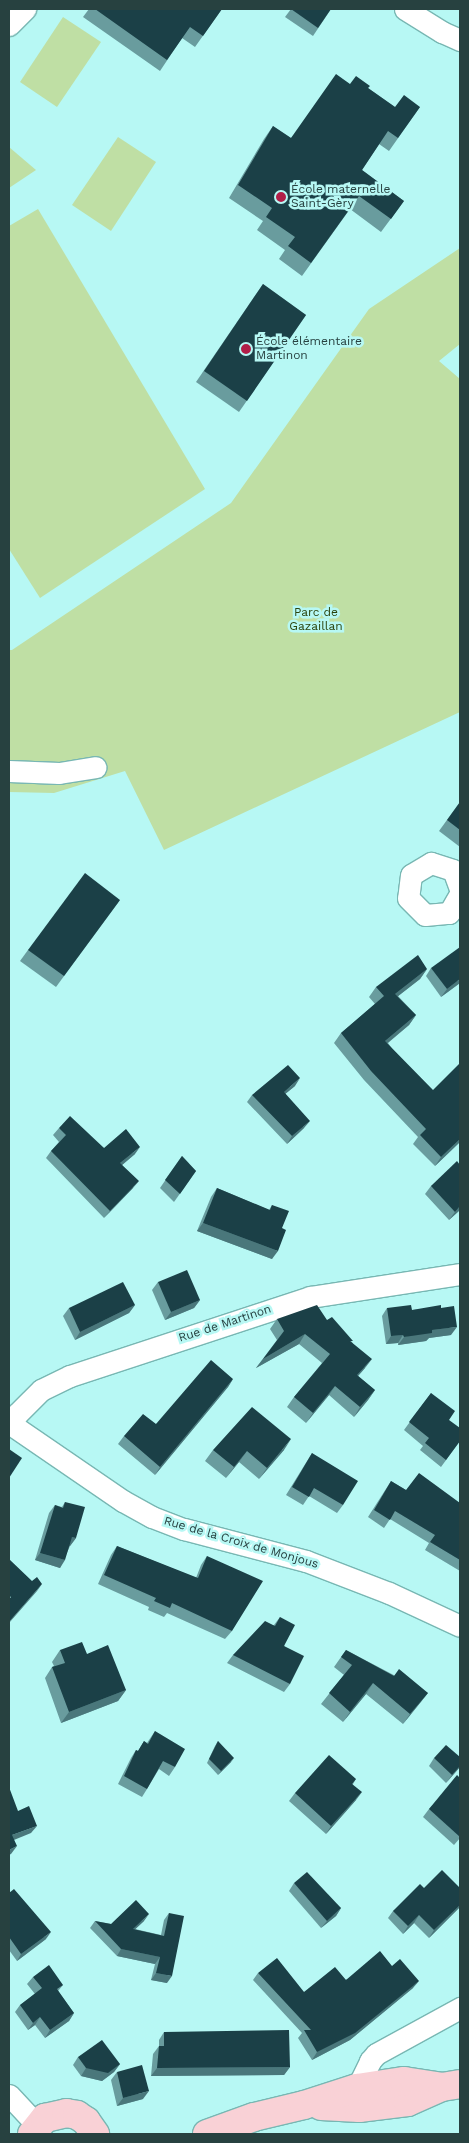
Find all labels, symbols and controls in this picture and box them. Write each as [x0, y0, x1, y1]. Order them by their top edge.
place label: École maternelle Saint-Gèry [291, 183, 390, 211]
marker: École maternelle Saint-Gèry [275, 191, 287, 203]
place label: École élémentaire Martinon [256, 335, 362, 363]
marker: École élémentaire Martinon [240, 343, 252, 355]
park label: Parc de Gazaillan [289, 606, 343, 634]
street label: Rue de Martinon [177, 1302, 273, 1346]
street label: Rue de la Croix de Monjous [162, 1514, 320, 1572]

